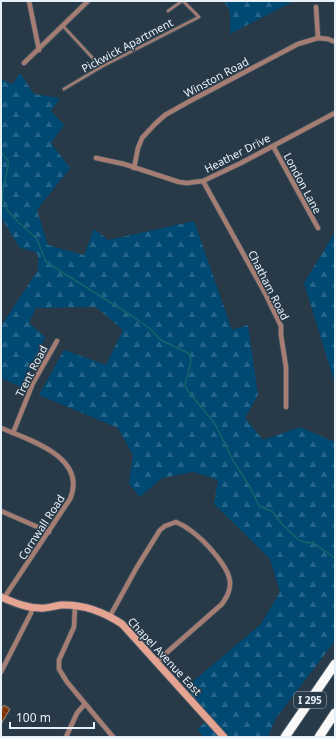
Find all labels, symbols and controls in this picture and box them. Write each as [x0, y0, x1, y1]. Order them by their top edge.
street label: Pickwick Apartment [78, 14, 176, 76]
street label: Winston Road [181, 54, 251, 100]
street label: Heather Drive [201, 130, 273, 176]
street label: London Lane [281, 150, 325, 216]
street label: Chatham Road [245, 248, 293, 322]
street label: Trent Road [12, 343, 50, 399]
street label: Cornwall Road [14, 492, 68, 562]
street label: Chapel Avenue East [125, 614, 205, 698]
road number: I 295 [294, 692, 326, 708]
scale bar [10, 704, 94, 730]
text: 100 m [16, 709, 51, 726]

